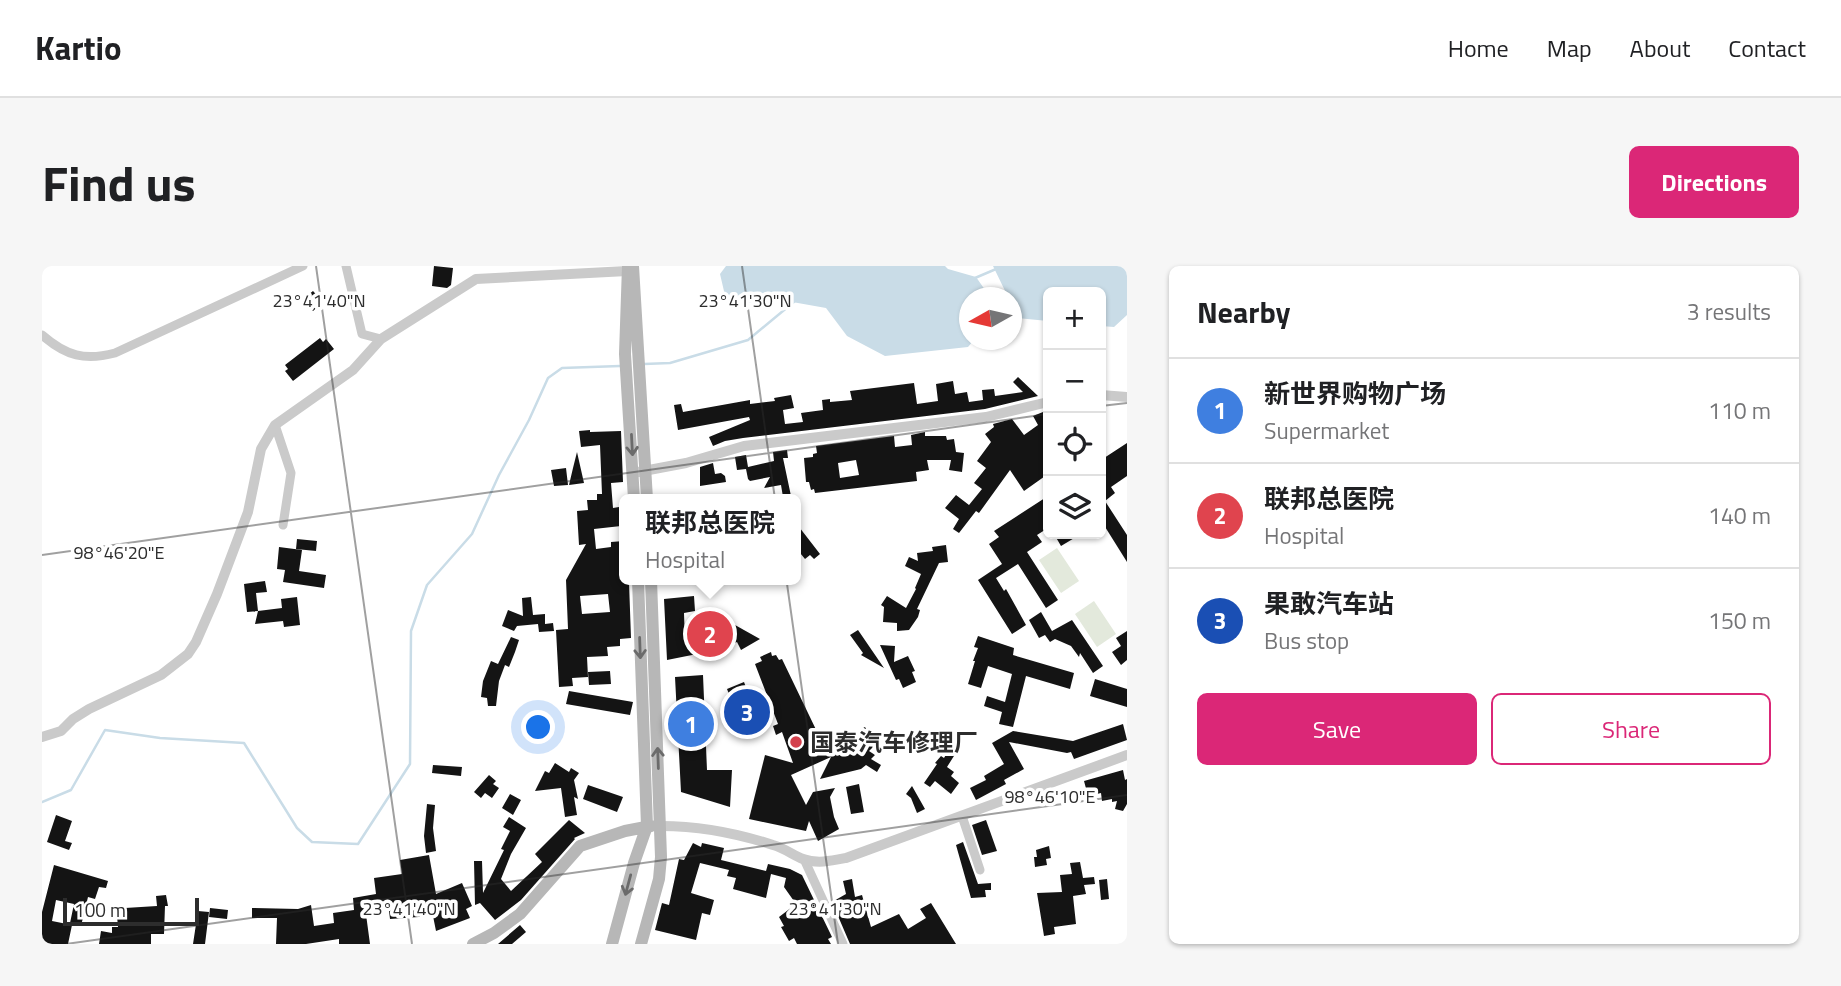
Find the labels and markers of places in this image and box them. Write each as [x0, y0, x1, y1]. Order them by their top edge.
pin: 2 [687, 608, 733, 660]
pin: 3 [724, 686, 770, 738]
pin: 1 [668, 698, 714, 750]
place label: 国泰汽车修理厂 [810, 724, 978, 760]
marker: 国泰汽车修理厂 [788, 734, 804, 750]

